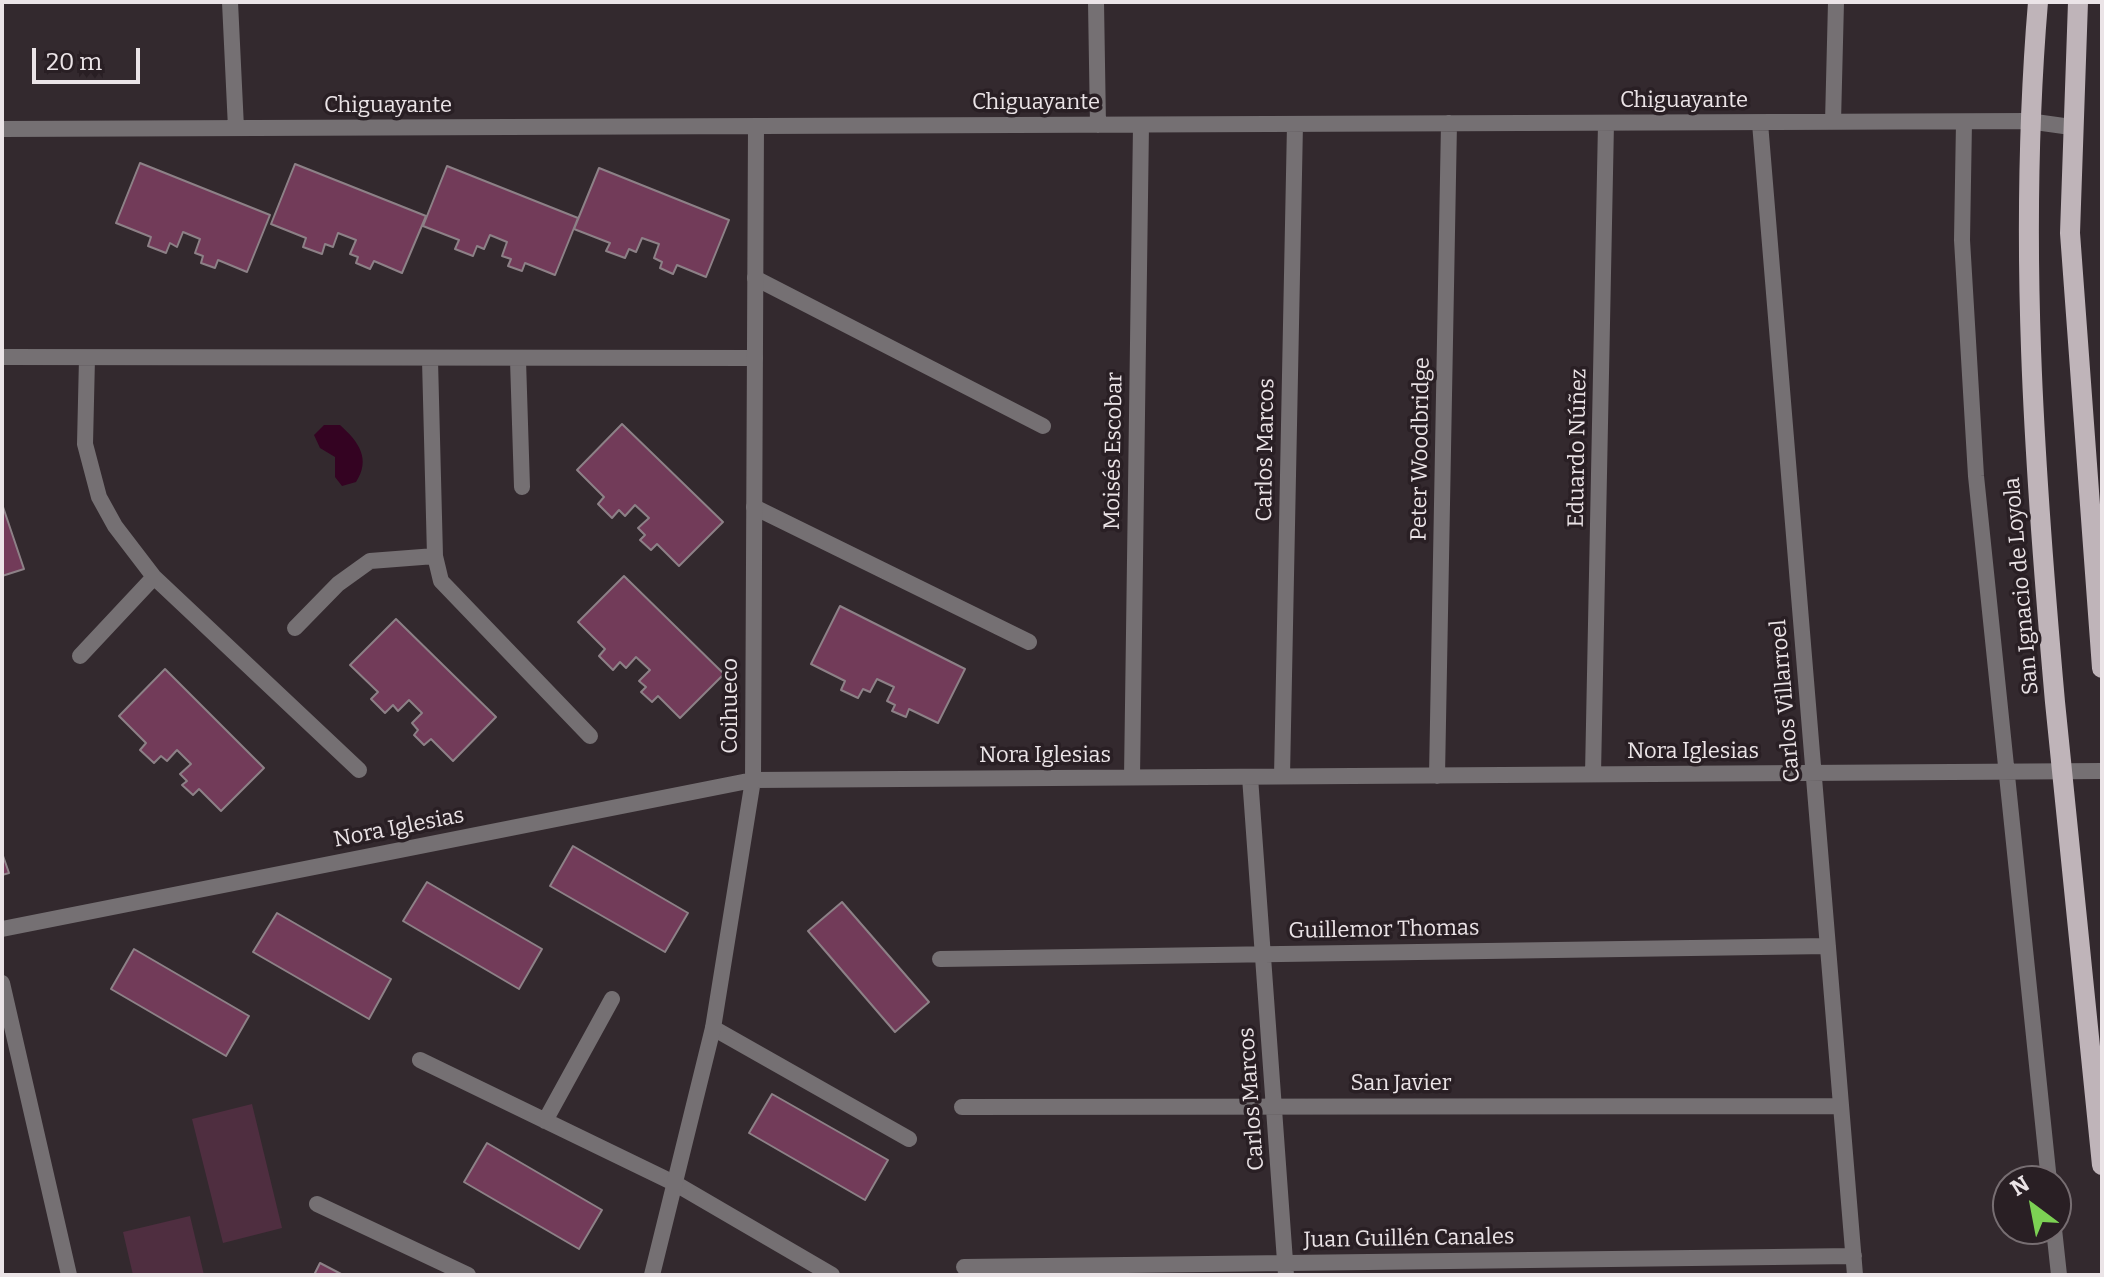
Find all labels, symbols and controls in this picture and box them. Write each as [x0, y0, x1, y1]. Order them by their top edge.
scale bar [36, 32, 144, 82]
text: 20 m [46, 48, 102, 76]
street label: Chiguayante [1620, 88, 1748, 114]
street label: Chiguayante [972, 90, 1100, 116]
street label: Chiguayante [324, 93, 452, 119]
street label: Peter Woodbridge [1406, 357, 1436, 541]
street label: Eduardo Núñez [1563, 368, 1593, 528]
street label: Moisés Escobar [1099, 372, 1129, 530]
street label: Carlos Marcos [1252, 378, 1280, 522]
street label: San Ignacio de Loyola [1999, 476, 2045, 696]
street label: Carlos Villarroel [1766, 618, 1806, 784]
street label: Coihueco [718, 658, 744, 754]
street label: Nora Iglesias [1627, 739, 1759, 765]
street label: Nora Iglesias [979, 743, 1111, 769]
street label: Nora Iglesias [332, 802, 466, 854]
street label: Guillemor Thomas [1288, 915, 1480, 945]
street label: Carlos Marcos [1234, 1026, 1270, 1172]
street label: San Javier [1350, 1071, 1452, 1097]
north arrow [1992, 1165, 2072, 1245]
text: N [2006, 1170, 2034, 1202]
street label: Juan Guillén Canales [1303, 1224, 1515, 1254]

